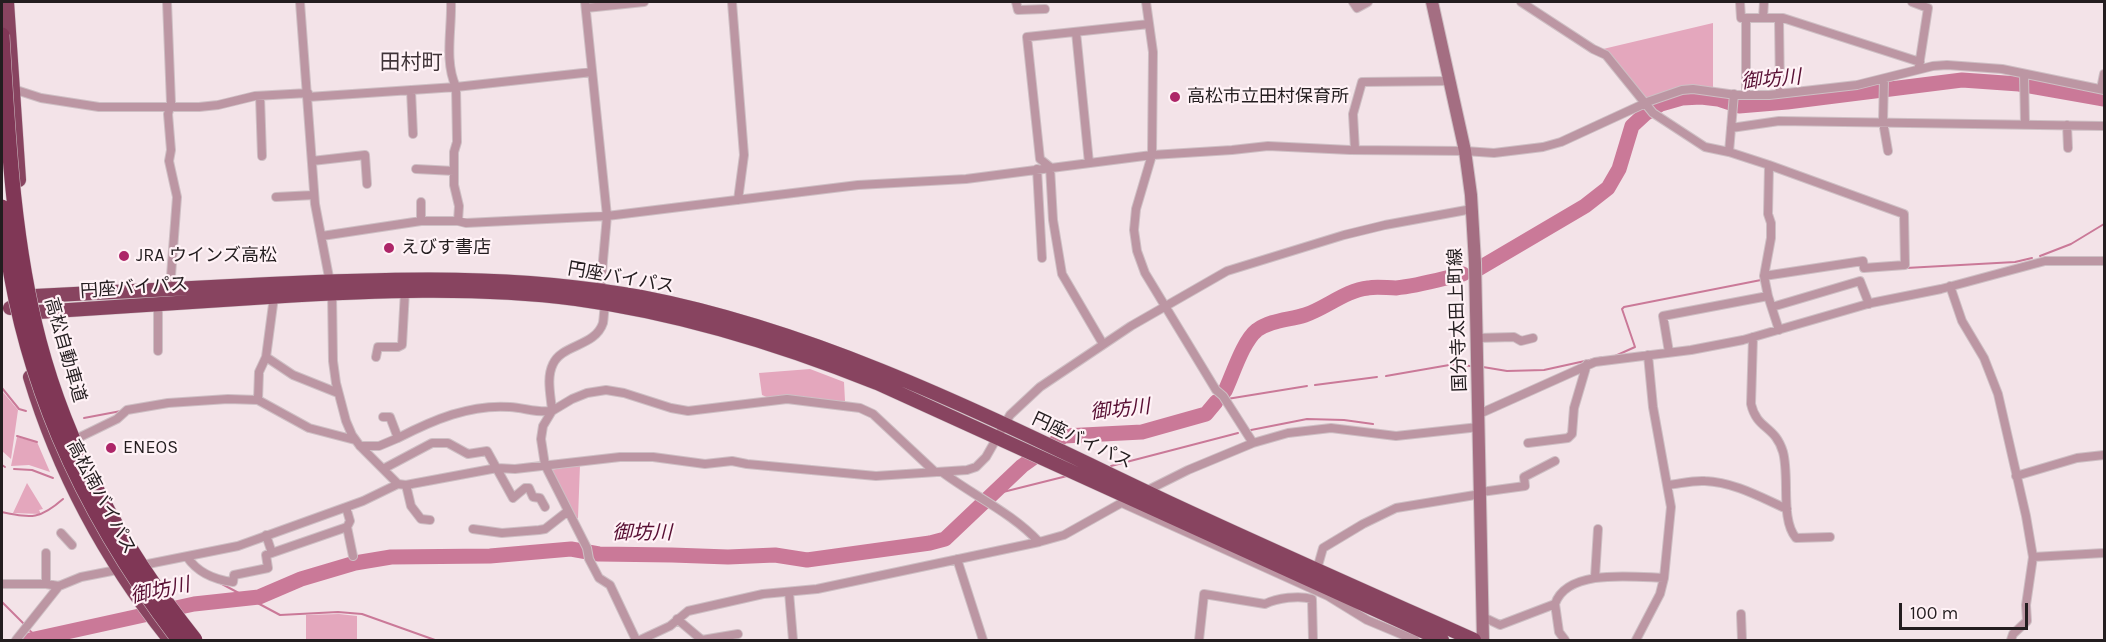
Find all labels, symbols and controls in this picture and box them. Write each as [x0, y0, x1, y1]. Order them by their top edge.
district label: 田村町 [380, 50, 442, 76]
water label: 御坊川 [1740, 65, 1802, 95]
place label: 高松市立田村保育所 [1187, 86, 1349, 108]
marker: 高松市立田村保育所 [1168, 90, 1182, 104]
place label: えびす書店 [401, 237, 491, 259]
marker: えびす書店 [382, 241, 396, 255]
place label: JRA ウインズ高松 [136, 245, 277, 267]
street label: 国分寺太田上町線 [1445, 248, 1471, 392]
marker: JRA ウインズ高松 [117, 249, 131, 263]
street label: 円座バイパス [566, 258, 676, 298]
street label: 円座バイパス [79, 273, 189, 303]
street label: 高松自動車道 [40, 295, 90, 405]
water label: 御坊川 [1089, 395, 1151, 425]
street label: 円座バイパス [1028, 408, 1136, 474]
street label: 高松南バイパス [62, 436, 140, 558]
place label: ENEOS [123, 437, 178, 459]
marker: ENEOS [104, 441, 118, 455]
water label: 御坊川 [612, 521, 672, 545]
water label: 御坊川 [128, 573, 192, 609]
scale bar [1902, 591, 2031, 629]
text: 100 m [1910, 602, 1958, 624]

